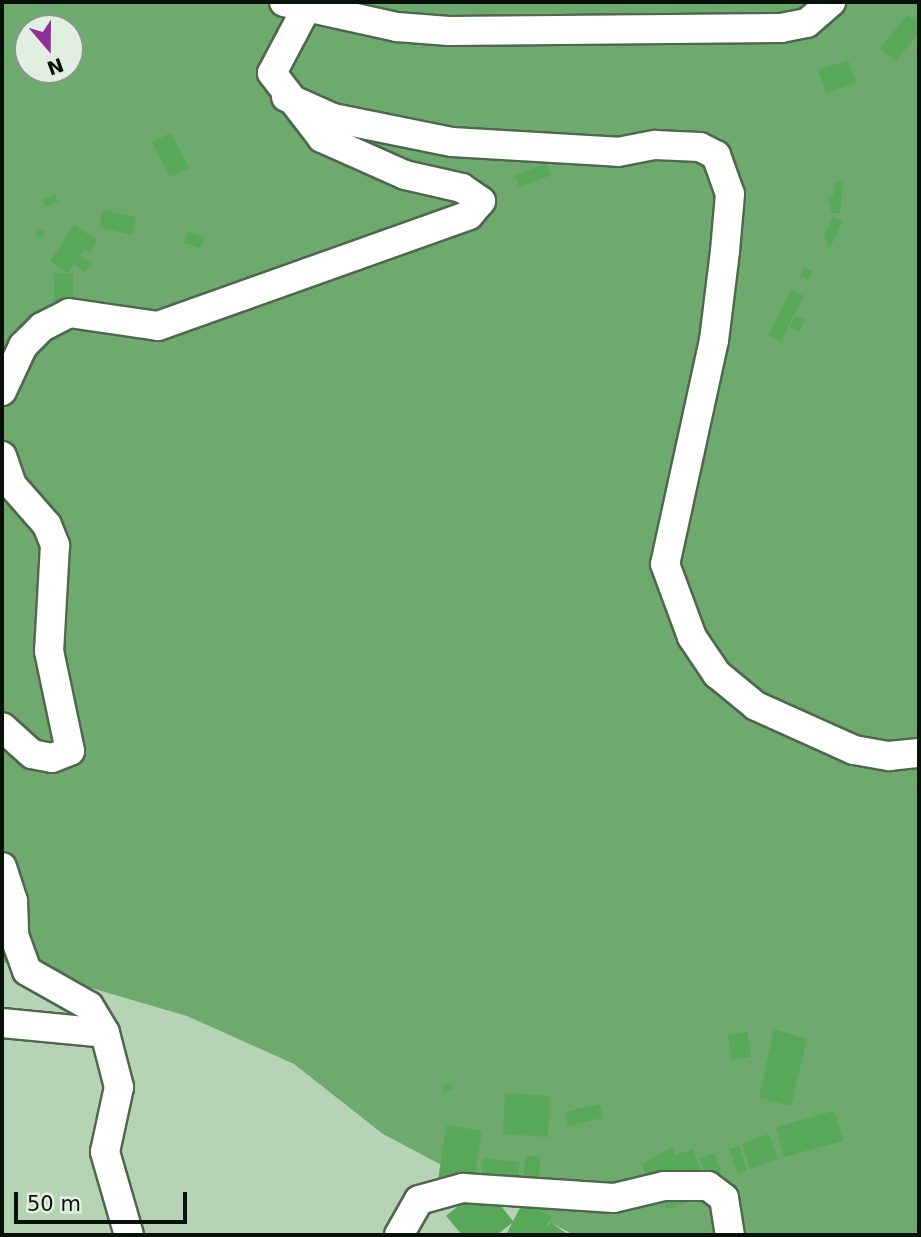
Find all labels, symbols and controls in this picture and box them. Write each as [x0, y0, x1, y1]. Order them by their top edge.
north arrow [14, 14, 84, 84]
text: N [44, 54, 67, 80]
scale bar [18, 1178, 191, 1222]
text: 50 m [27, 1192, 81, 1216]

